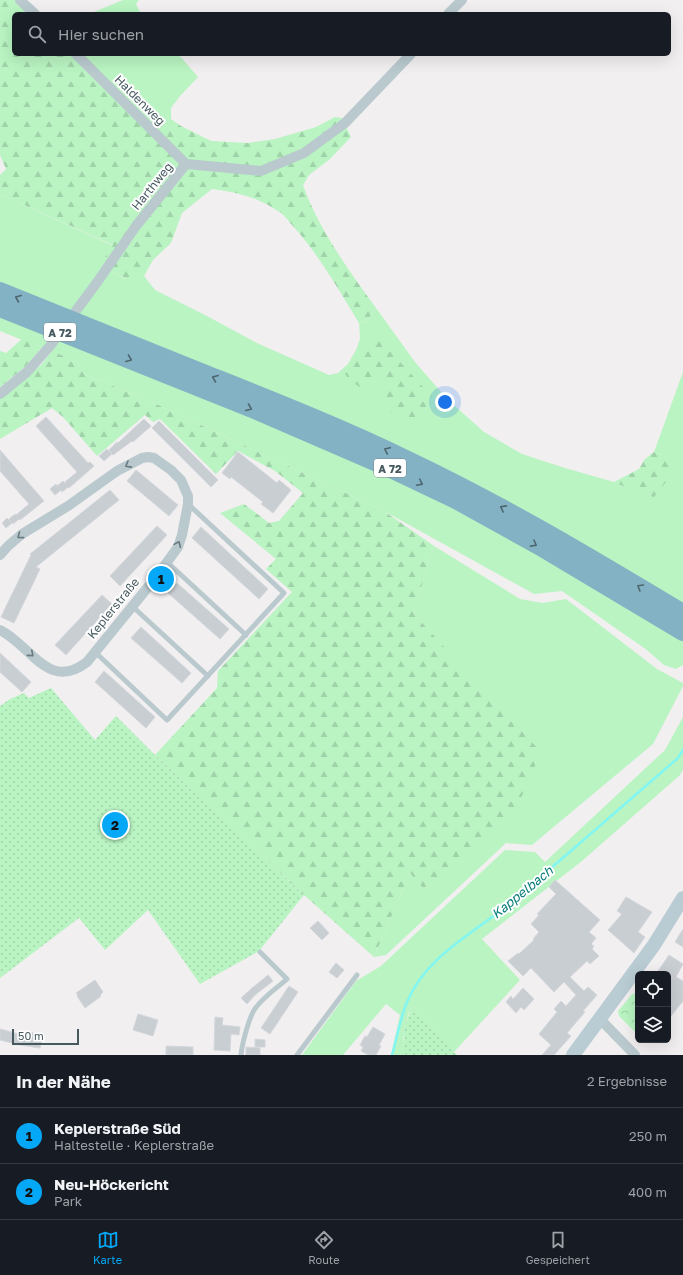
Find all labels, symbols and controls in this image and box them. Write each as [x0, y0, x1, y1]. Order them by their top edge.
search box [12, 12, 671, 56]
icon: search [26, 23, 48, 45]
text: Hier suchen [58, 25, 144, 43]
street label: Haldenweg [112, 72, 168, 128]
street label: Harthweg [128, 159, 176, 213]
one-way arrow [15, 295, 22, 303]
road number: A 72 [44, 323, 76, 341]
one-way arrow [125, 355, 132, 363]
one-way arrow [212, 374, 219, 382]
your location [435, 392, 455, 412]
one-way arrow [245, 403, 253, 411]
one-way arrow [383, 447, 391, 455]
road number: A 72 [374, 459, 406, 477]
one-way arrow [125, 460, 132, 467]
one-way arrow [415, 478, 423, 486]
one-way arrow [500, 505, 507, 513]
one-way arrow [17, 531, 24, 538]
one-way arrow [530, 539, 538, 546]
one-way arrow [173, 541, 181, 549]
pin: 1 [148, 564, 174, 594]
street label: Keplerstraße [84, 574, 142, 642]
one-way arrow [637, 585, 644, 592]
one-way arrow [26, 649, 33, 656]
pin: 2 [102, 810, 128, 840]
water label: Kappelbach [488, 862, 557, 922]
map controls [635, 971, 671, 1043]
button: locate [635, 971, 671, 1007]
button: layers [635, 1007, 671, 1043]
scale bar [12, 1027, 79, 1046]
text: 50 m [18, 1029, 44, 1042]
text: In der Nähe [16, 1071, 111, 1092]
text: 2 Ergebnisse [587, 1073, 667, 1089]
text: Keplerstraße Süd [54, 1119, 181, 1137]
text: 1 [26, 1128, 32, 1144]
text: 250 m [629, 1128, 667, 1144]
text: Haltestelle · Keplerstraße [54, 1137, 214, 1153]
text: Neu-Höckericht [54, 1175, 169, 1193]
text: 2 [25, 1184, 33, 1200]
text: 400 m [628, 1184, 667, 1200]
text: Park [54, 1193, 82, 1209]
tab: Karte [93, 1229, 122, 1266]
tab: Route [308, 1229, 340, 1266]
tab: Gespeichert [526, 1229, 590, 1266]

